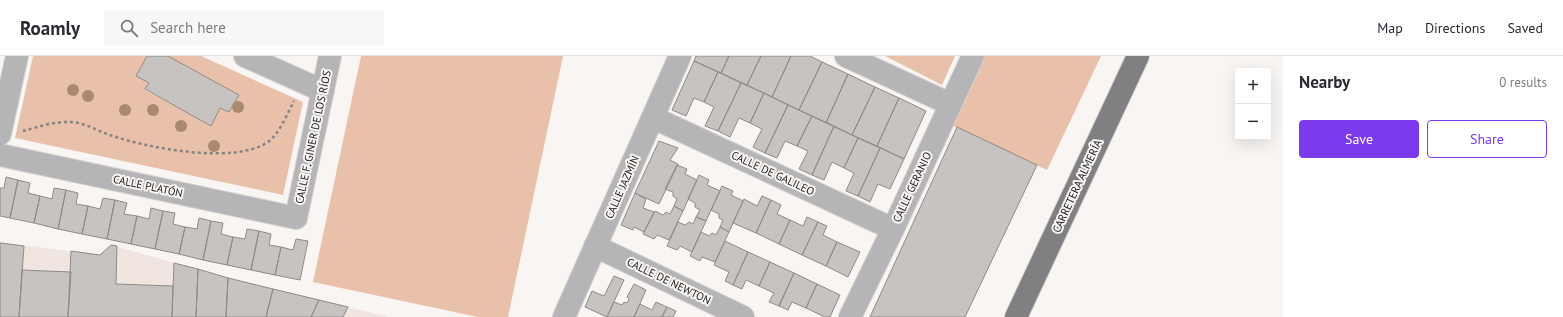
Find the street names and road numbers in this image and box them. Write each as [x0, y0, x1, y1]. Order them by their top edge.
street label: CALLE F. GINER DE LOS RÍOS [292, 69, 334, 205]
street label: CARRETERA ALMERÍA [1049, 137, 1105, 235]
street label: CALLE DE GALILEO [729, 148, 817, 198]
street label: CALLE GERANIO [890, 150, 934, 224]
street label: CALLE JAZMÍN [602, 153, 642, 221]
street label: CALLE PLATÓN [112, 172, 184, 200]
street label: CALLE DE NEWTON [625, 255, 713, 307]

